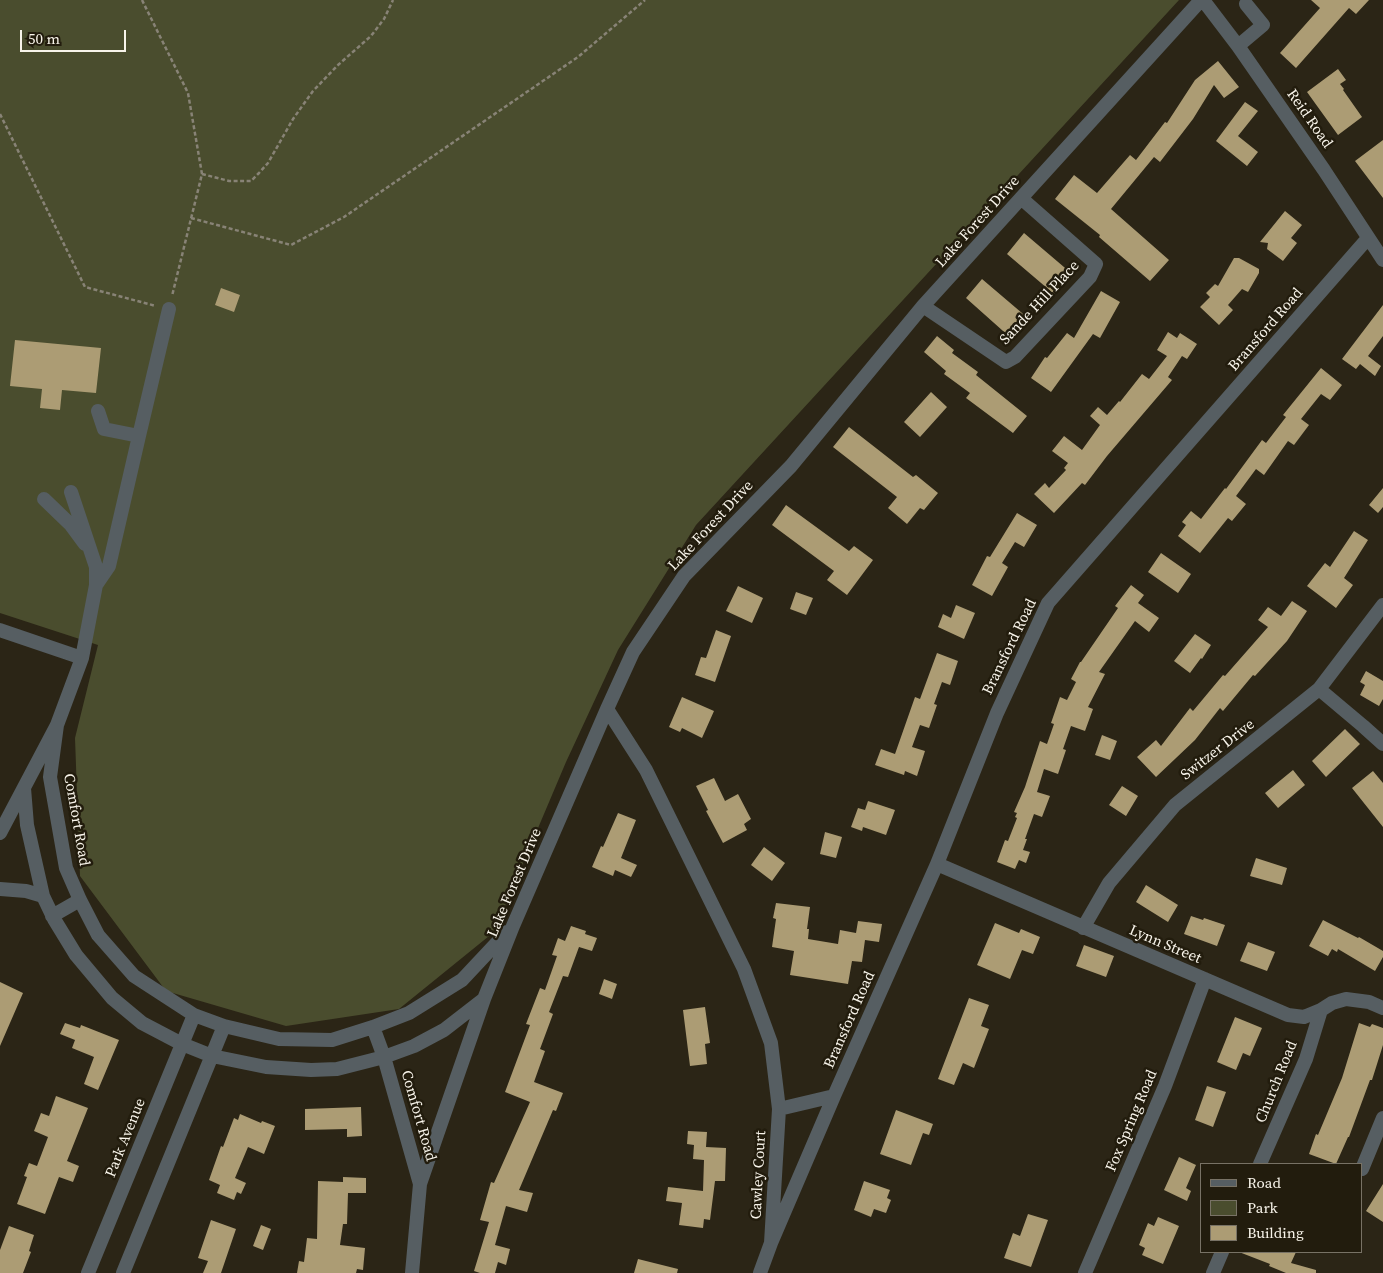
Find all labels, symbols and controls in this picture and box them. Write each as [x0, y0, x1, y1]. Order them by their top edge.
scale bar [22, 20, 129, 52]
text: 50 m [28, 28, 60, 49]
street label: Reid Road [1282, 86, 1336, 152]
street label: Lake Forest Drive [932, 173, 1024, 271]
street label: Sande Hill Place [996, 257, 1084, 349]
street label: Bransford Road [1225, 285, 1307, 375]
street label: Lake Forest Drive [665, 477, 757, 575]
street label: Bransford Road [979, 596, 1041, 698]
street label: Switzer Drive [1178, 716, 1258, 784]
street label: Comfort Road [59, 772, 93, 868]
street label: Lake Forest Drive [484, 826, 546, 940]
street label: Lynn Street [1126, 922, 1204, 968]
street label: Bransford Road [821, 969, 879, 1071]
street label: Church Road [1252, 1038, 1302, 1126]
street label: Fox Spring Road [1102, 1067, 1162, 1175]
street label: Comfort Road [396, 1069, 440, 1163]
street label: Park Avenue [102, 1096, 150, 1180]
street label: Cawley Court [748, 1130, 770, 1220]
legend [1200, 1163, 1363, 1253]
text: Road [1247, 1172, 1281, 1193]
text: Park [1247, 1197, 1278, 1218]
text: Building [1247, 1222, 1304, 1243]

